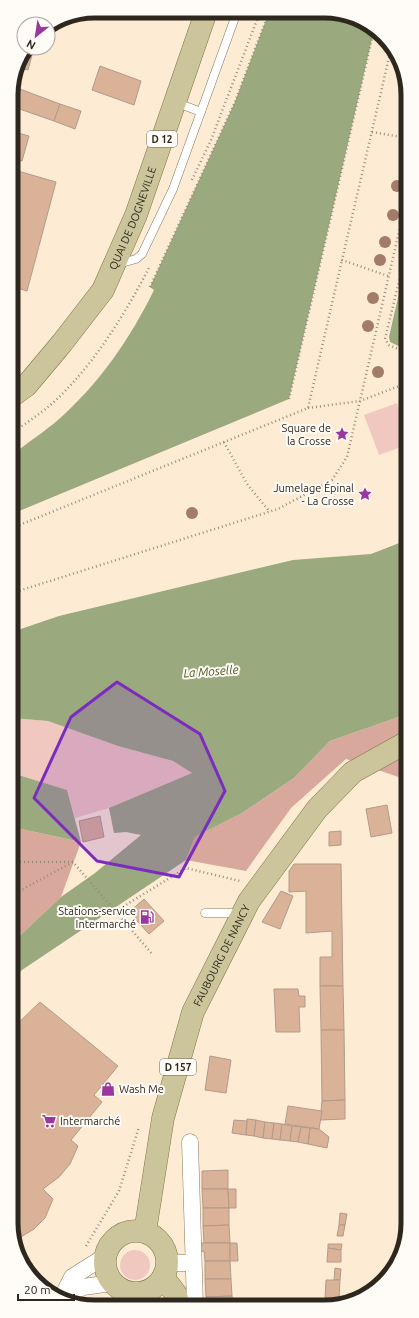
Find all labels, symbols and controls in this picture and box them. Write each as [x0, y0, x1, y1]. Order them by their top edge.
north arrow [16, 16, 56, 56]
text: N [24, 37, 38, 52]
road number: D 12 [147, 131, 177, 147]
street label: QUAI DE DOGNEVILLE [107, 165, 158, 272]
place label: Square de la Crosse [282, 422, 331, 447]
place icon: Square de la Crosse [334, 426, 350, 442]
place label: Jumelage Épinal - La Crosse [273, 481, 354, 507]
place icon: Jumelage Épinal - La Crosse [357, 486, 373, 502]
water label: La Moselle [183, 663, 239, 679]
street label: FAUBOURG DE NANCY [191, 902, 253, 1008]
place label: Stations-service Intermarché [58, 905, 136, 930]
fuel station icon: Stations-service Intermarché [139, 909, 155, 925]
road number: D 157 [160, 1059, 196, 1075]
shop icon: Wash Me [100, 1081, 116, 1097]
place label: Wash Me [119, 1083, 164, 1095]
supermarket icon: Intermarché [41, 1113, 57, 1129]
place label: Intermarché [60, 1115, 120, 1127]
scale bar [18, 1276, 74, 1302]
text: 20 m [24, 1283, 51, 1296]

